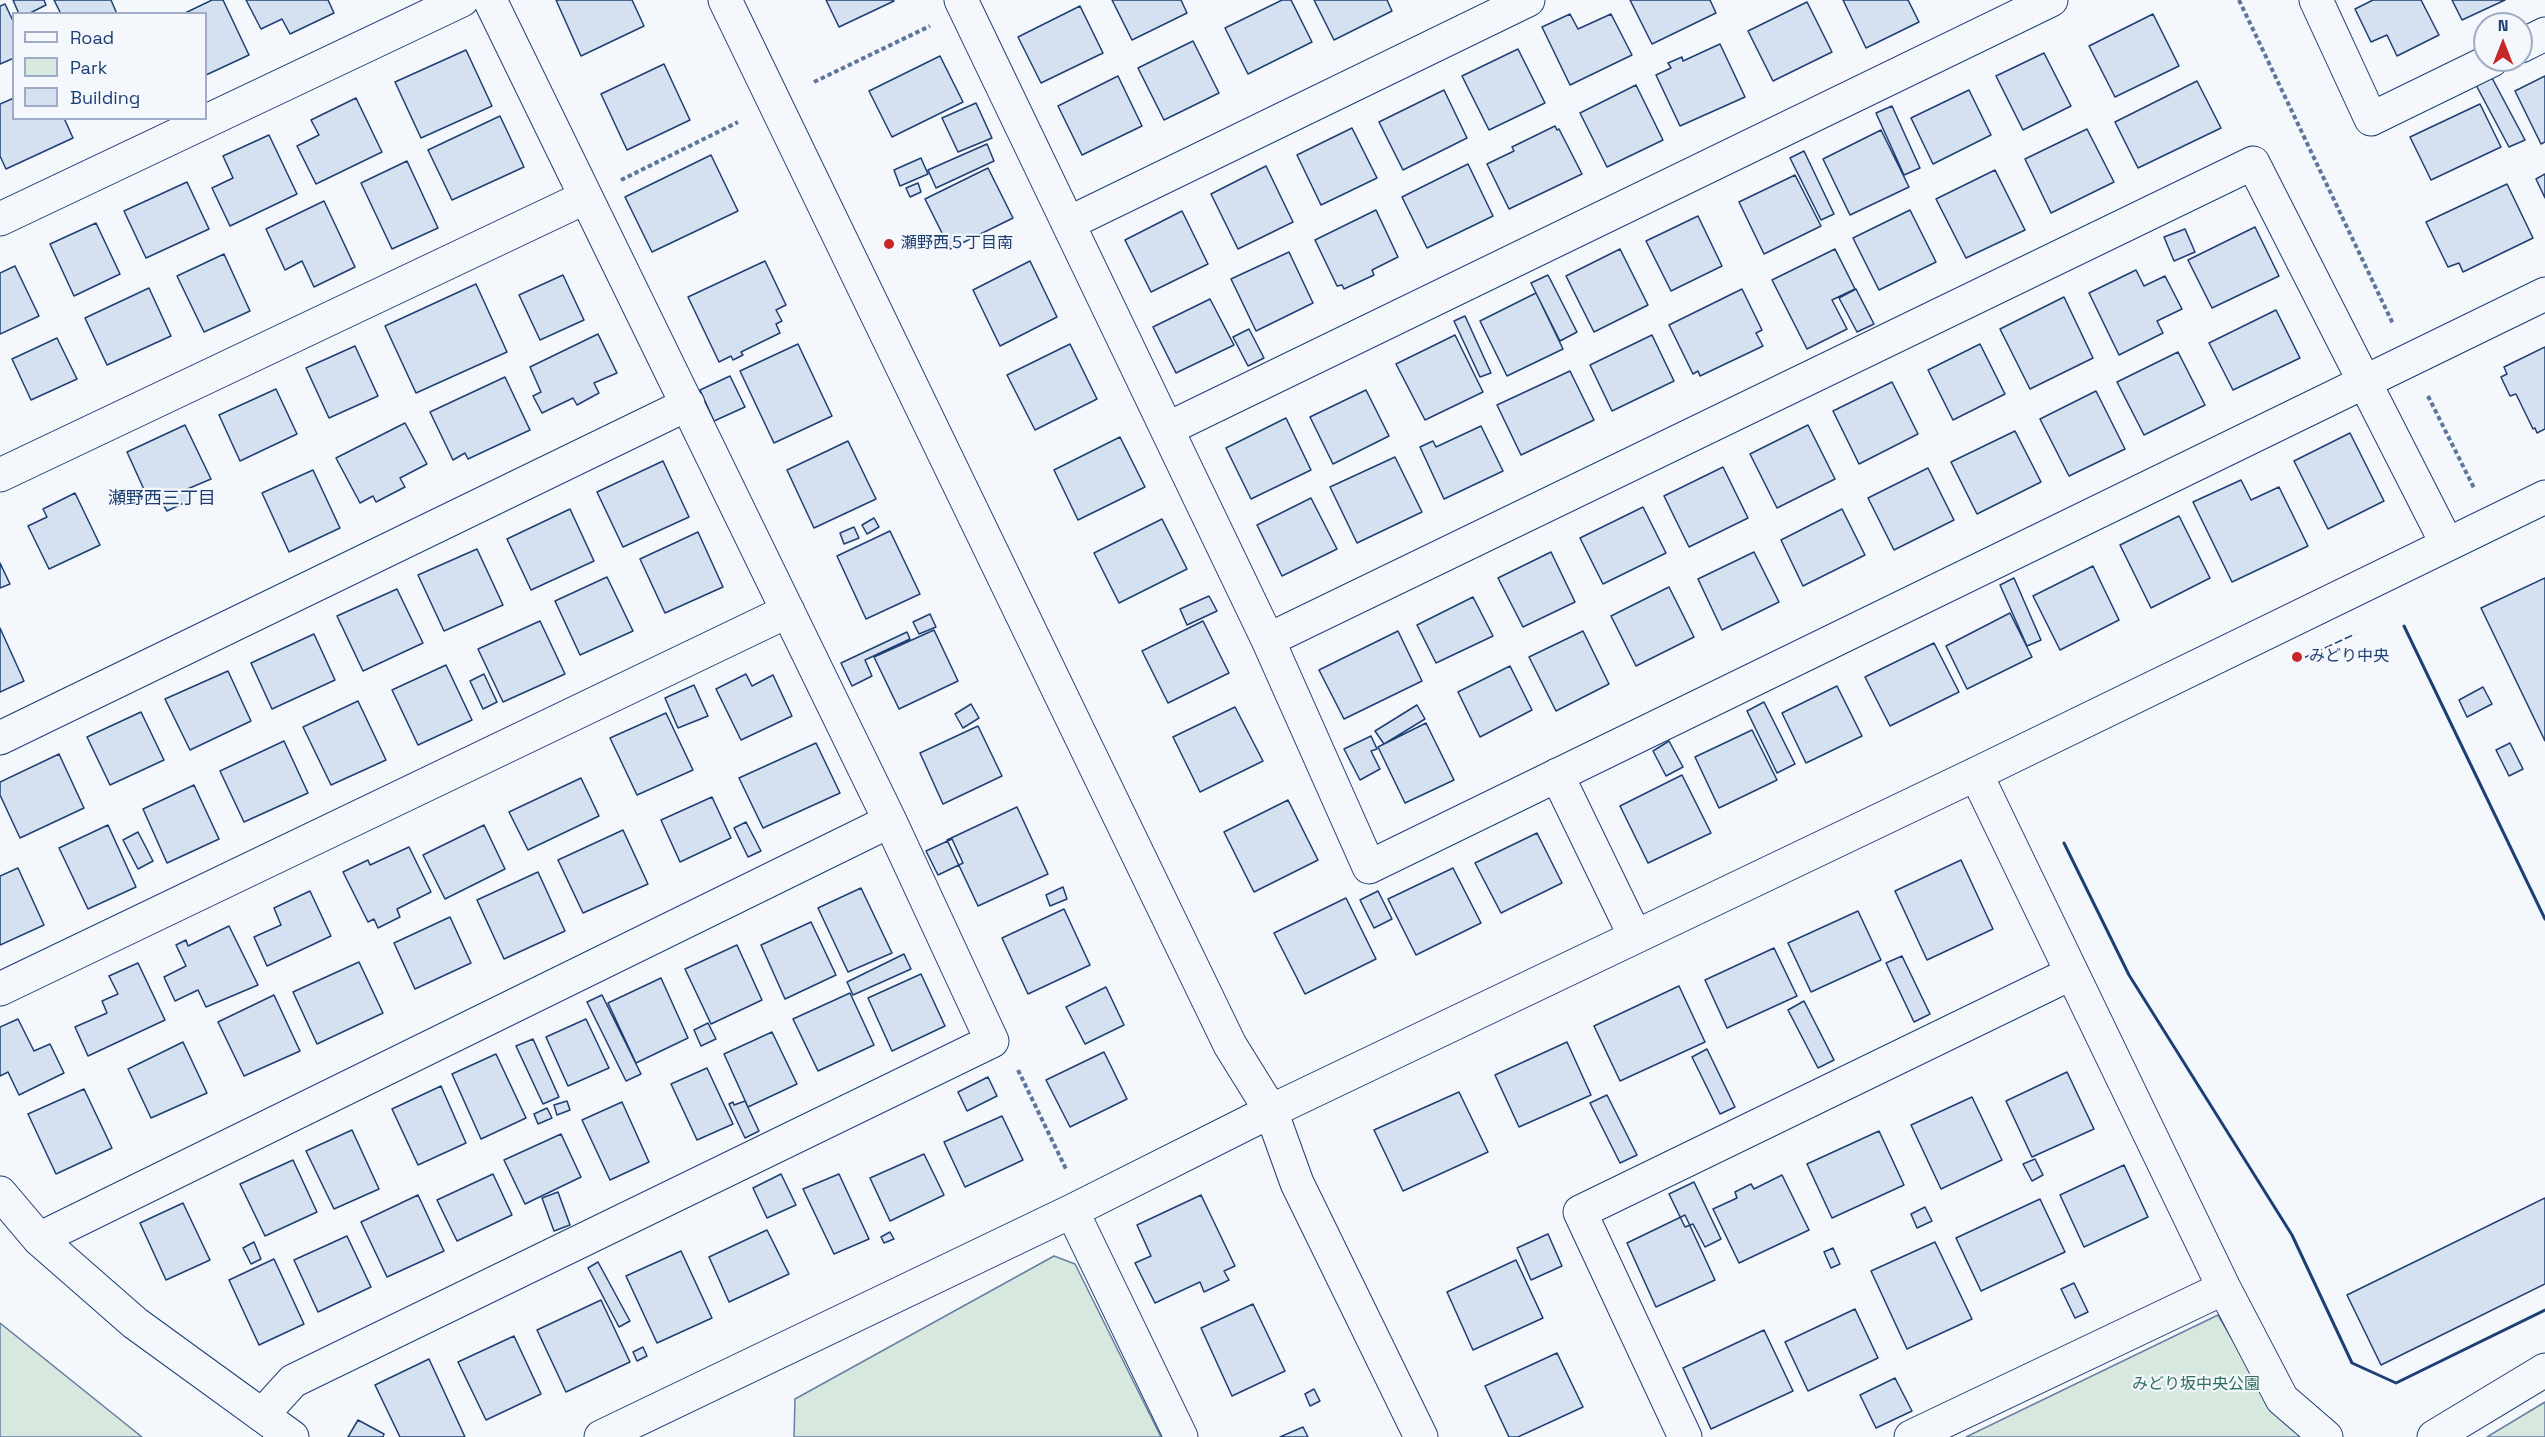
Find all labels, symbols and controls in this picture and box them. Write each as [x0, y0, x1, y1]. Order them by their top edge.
legend [12, 12, 207, 120]
north arrow [2473, 12, 2533, 72]
text: N [2498, 15, 2508, 36]
text: Road [70, 26, 114, 49]
text: Park [70, 56, 107, 79]
text: Building [70, 86, 140, 109]
place label: 瀬野西５丁目南 [901, 234, 1013, 254]
marker: 瀬野西５丁目南 [882, 237, 896, 251]
district label: 瀬野西三丁目 [108, 488, 216, 510]
place label: みどり中央 [2309, 647, 2389, 667]
marker: みどり中央 [2290, 650, 2304, 664]
park label: みどり坂中央公園 [2132, 1375, 2260, 1395]

